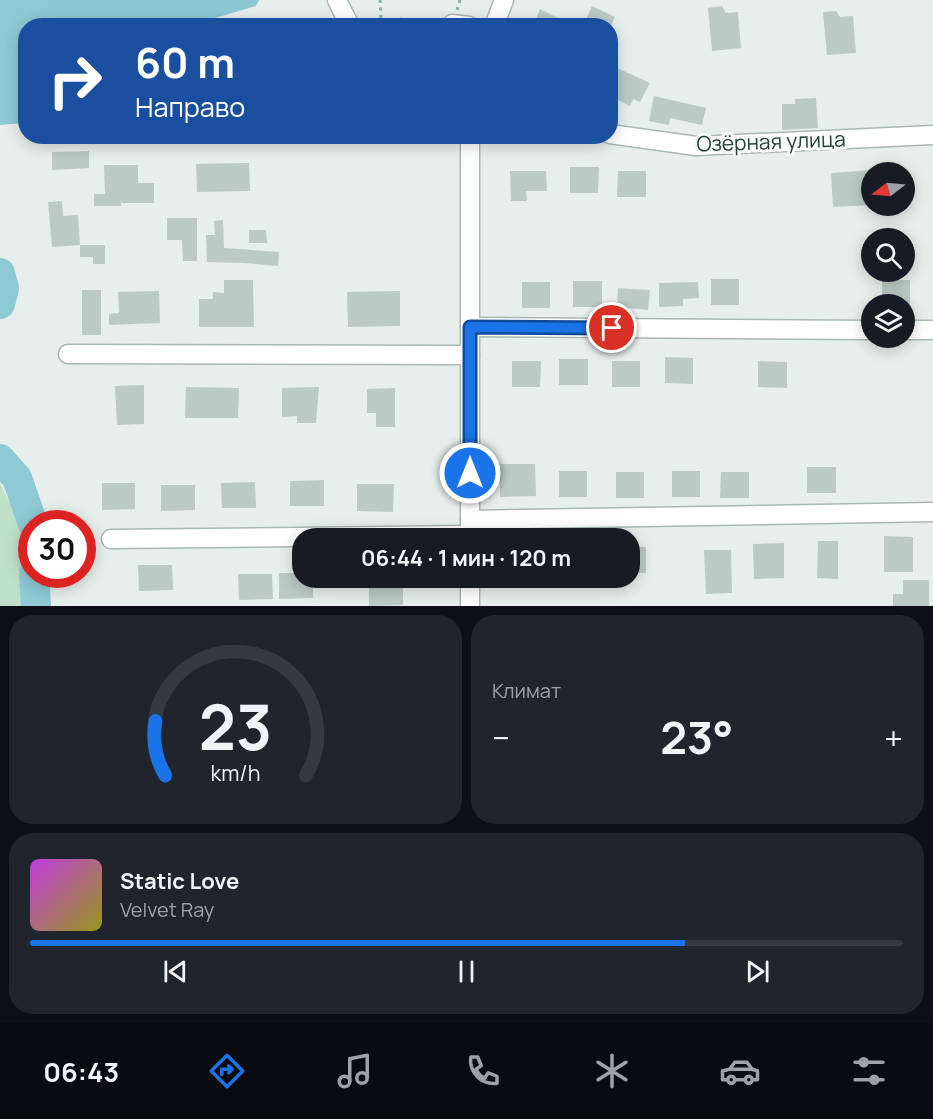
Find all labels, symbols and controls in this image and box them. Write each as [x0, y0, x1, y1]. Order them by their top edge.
text: 60 m [135, 33, 235, 91]
icon: right [36, 42, 114, 120]
text: Направо [135, 88, 245, 125]
street label: Озёрная улица [696, 124, 846, 158]
north arrow [861, 162, 915, 216]
map controls [861, 162, 915, 348]
button: search [861, 228, 915, 282]
button: layers [861, 294, 915, 348]
pin [586, 302, 637, 353]
icon: arrive [595, 311, 628, 344]
position arrow [438, 441, 502, 505]
speed limit sign: 30 [18, 510, 96, 588]
text: 06:44 · 1 мин · 120 m [361, 543, 571, 573]
text: Климат [492, 677, 561, 704]
text: 23 [199, 683, 272, 769]
text: 23° [660, 706, 734, 768]
text: − [492, 715, 510, 760]
text: + [884, 715, 903, 760]
text: km/h [211, 759, 260, 788]
text: Static Love [120, 866, 239, 896]
text: Velvet Ray [120, 896, 214, 923]
icon: previous [159, 955, 192, 988]
icon: pause [450, 955, 483, 988]
icon: next [741, 955, 774, 988]
icon: directions [206, 1050, 248, 1092]
icon: music [334, 1050, 376, 1092]
icon: phone [462, 1050, 504, 1092]
icon: climate [591, 1050, 633, 1092]
icon: car [719, 1050, 761, 1092]
icon: filters [848, 1050, 890, 1092]
text: 06:43 [43, 1053, 119, 1090]

